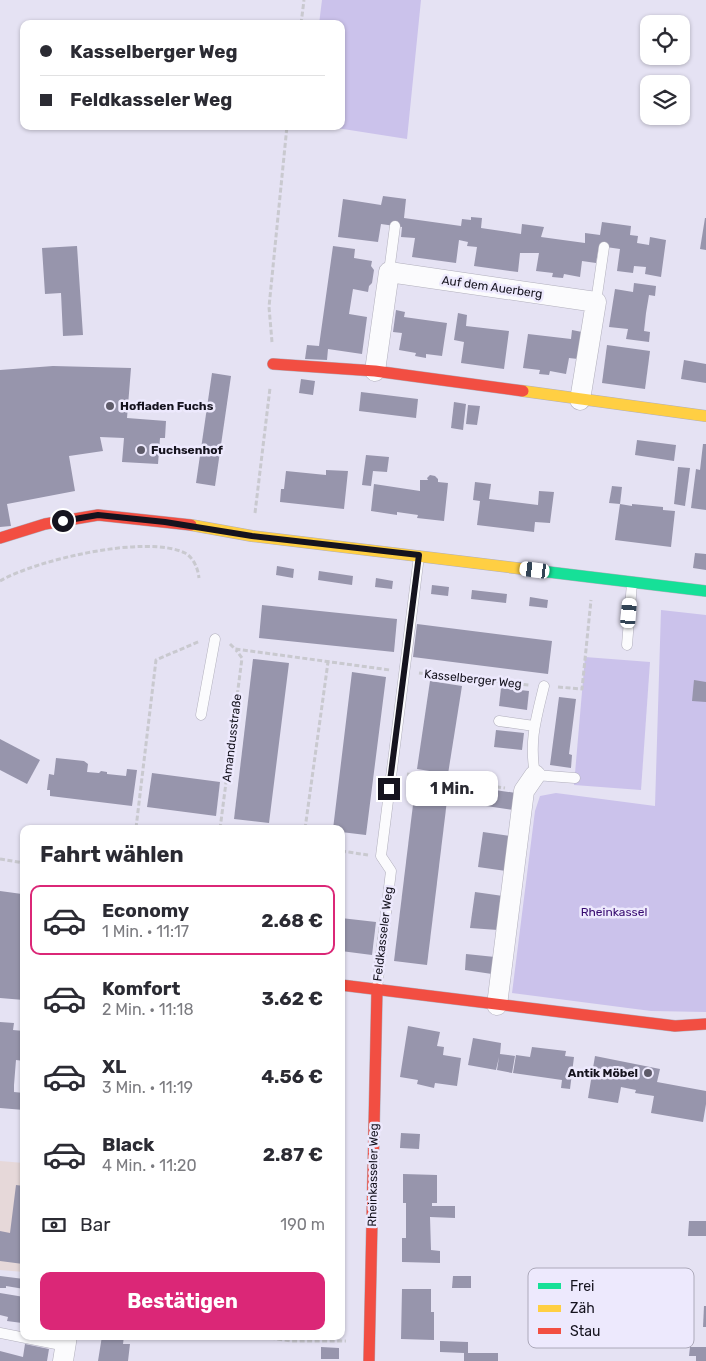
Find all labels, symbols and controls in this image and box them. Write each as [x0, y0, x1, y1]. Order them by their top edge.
map controls [640, 15, 690, 125]
button: locate [640, 15, 690, 65]
text: Kasselberger Weg [70, 40, 237, 63]
button: layers [640, 75, 690, 125]
text: Feldkasseler Weg [70, 88, 232, 111]
street label: Auf dem Auerberg [441, 273, 543, 301]
place label: Hofladen Fuchs [120, 399, 214, 413]
marker: Hofladen Fuchs [104, 400, 116, 412]
place label: Fuchsenhof [151, 443, 223, 457]
marker: Fuchsenhof [135, 444, 147, 456]
route start [52, 510, 74, 532]
car [519, 561, 550, 579]
car [620, 597, 637, 629]
street label: Kasselberger Weg [423, 667, 523, 691]
street label: Amandusstraße [220, 693, 244, 783]
callout: 1 Min. [406, 772, 499, 806]
route end [378, 778, 400, 800]
text: 1 Min. [430, 779, 474, 798]
text: Fahrt wählen [40, 841, 184, 868]
street label: Feldkasseler Weg [370, 886, 396, 982]
icon: car [42, 898, 87, 943]
text: Economy [102, 899, 189, 922]
park label: Rheinkassel [581, 905, 647, 919]
text: 2.68 € [261, 909, 323, 932]
text: 1 Min. · 11:17 [102, 922, 189, 941]
icon: car [42, 976, 87, 1021]
text: Komfort [102, 977, 180, 1000]
text: 3.62 € [262, 987, 323, 1010]
text: 2 Min. · 11:18 [102, 1000, 194, 1019]
icon: car [42, 1054, 87, 1099]
text: XL [102, 1055, 126, 1078]
text: 4.56 € [261, 1065, 323, 1088]
place label: Antik Möbel [568, 1066, 638, 1080]
marker: Antik Möbel [642, 1067, 654, 1079]
text: 3 Min. · 11:19 [102, 1078, 193, 1097]
street label: Rheinkasseler Weg [365, 1123, 381, 1227]
icon: car [42, 1132, 87, 1177]
text: Black [102, 1133, 154, 1156]
text: 2.87 € [263, 1143, 323, 1166]
text: 4 Min. · 11:20 [102, 1156, 197, 1175]
icon: cash [40, 1211, 68, 1239]
text: Bar [80, 1213, 110, 1236]
text: 190 m [280, 1215, 325, 1234]
legend [528, 1268, 694, 1348]
button: Bestätigen [40, 1272, 325, 1330]
text: Frei [570, 1278, 594, 1295]
text: Zäh [570, 1300, 595, 1317]
text: Stau [570, 1323, 600, 1340]

